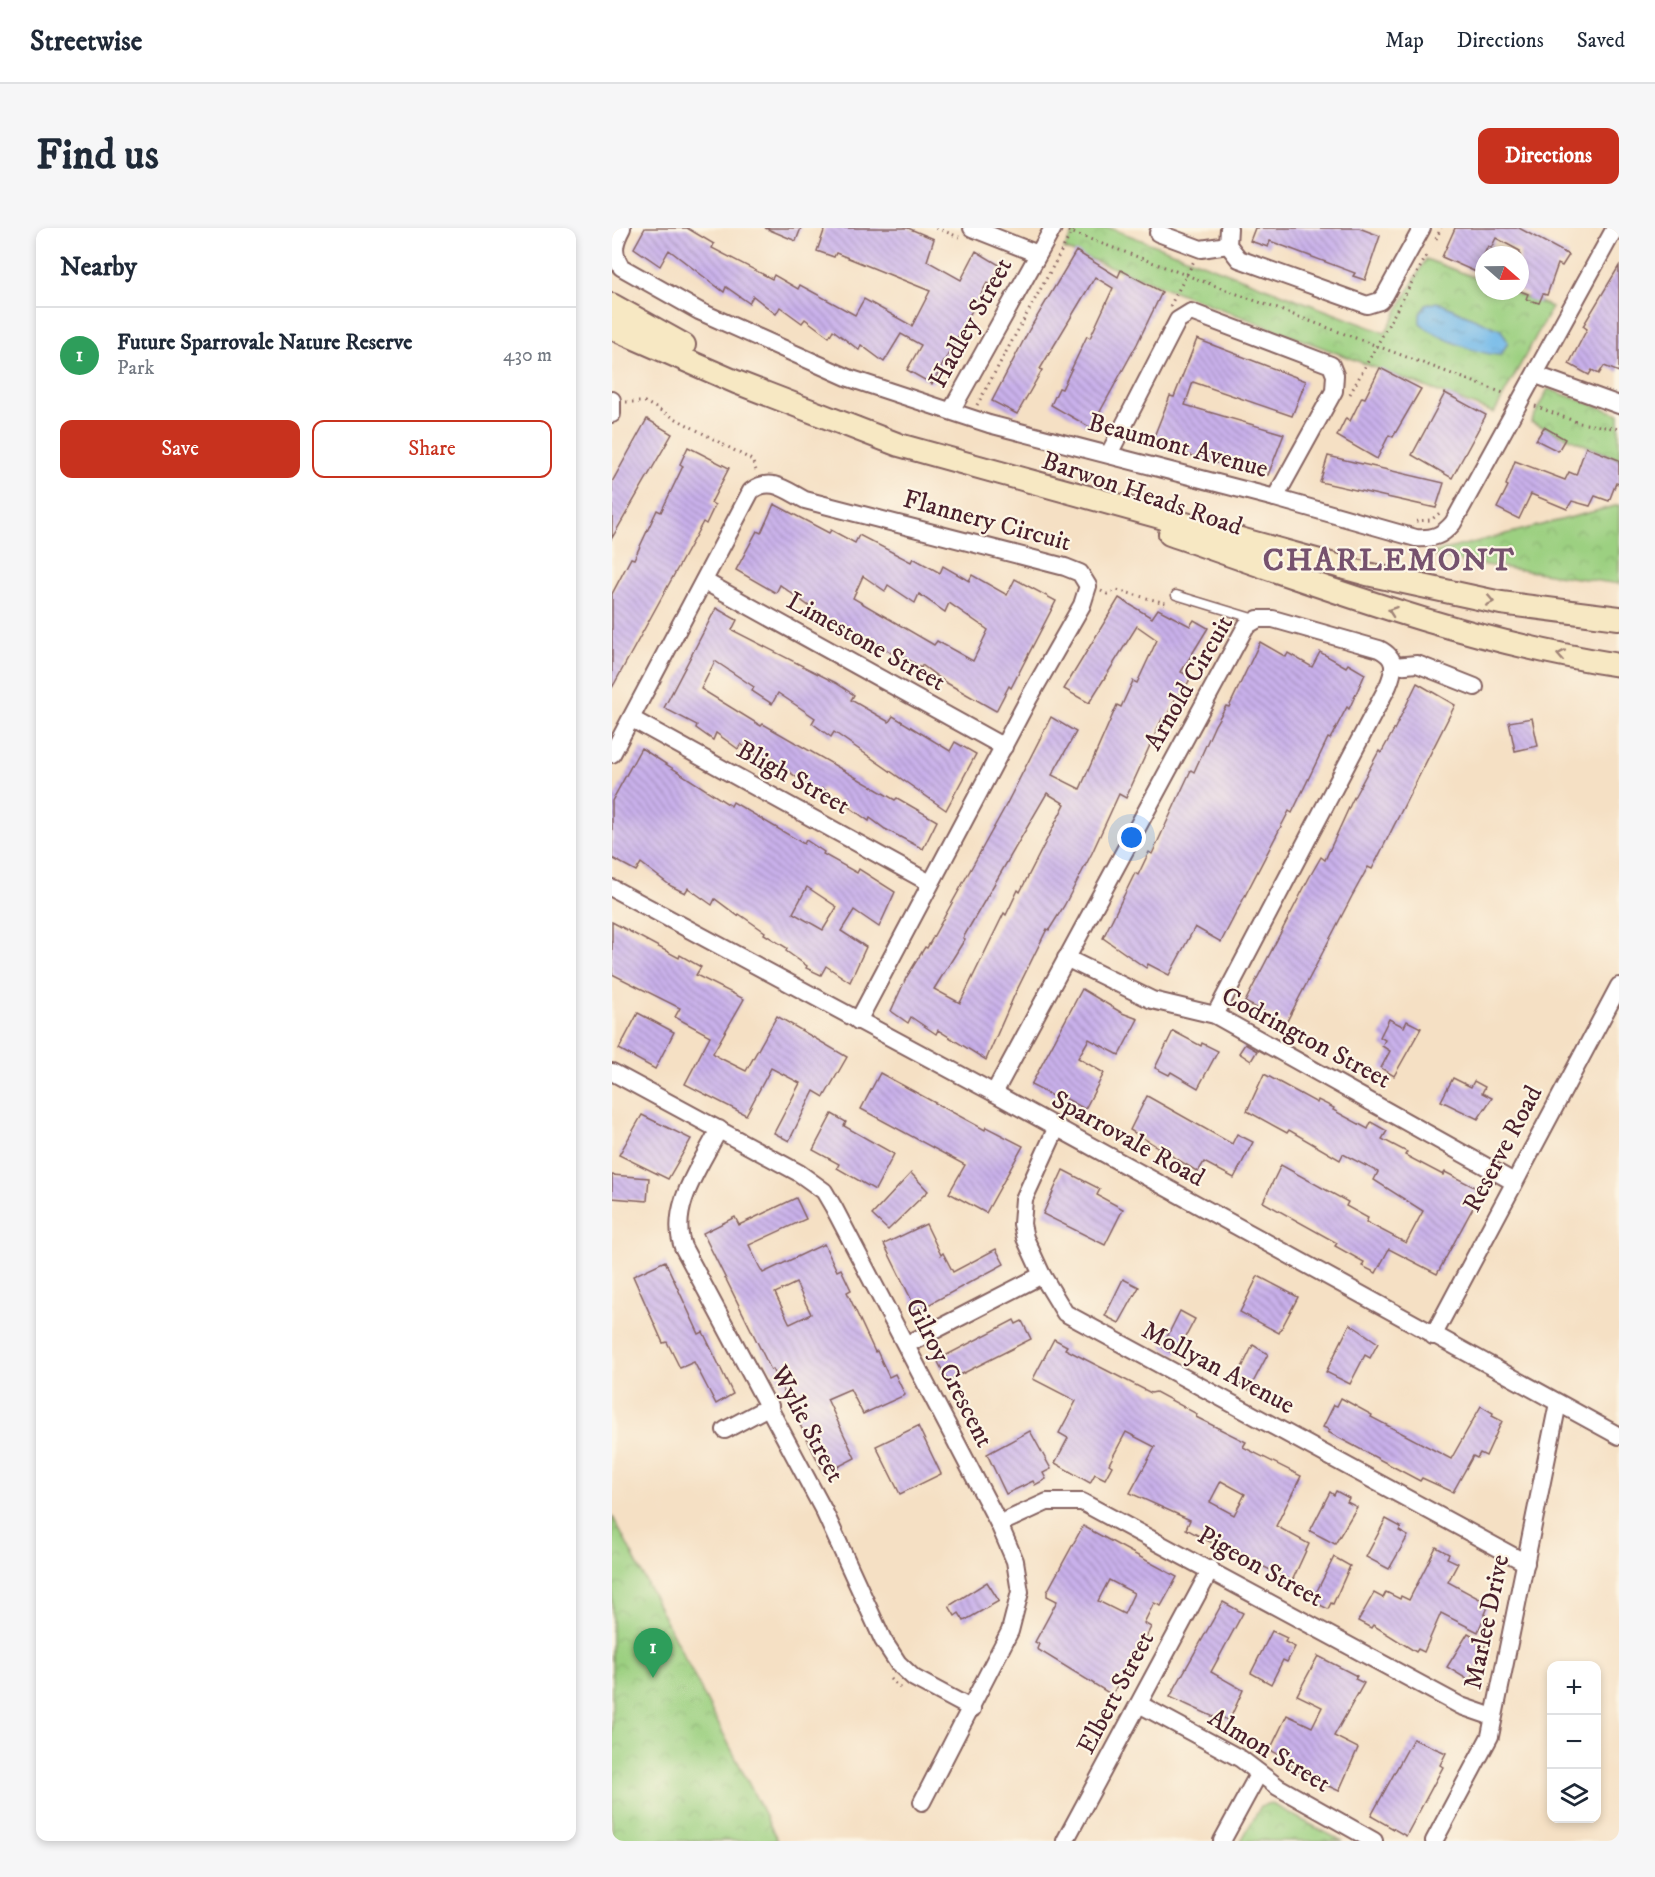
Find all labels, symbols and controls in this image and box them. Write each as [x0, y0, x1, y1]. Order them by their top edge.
text: Streetwise [30, 24, 142, 59]
text: Map [1385, 28, 1424, 54]
text: Directions [1457, 28, 1544, 54]
text: Saved [1577, 28, 1625, 54]
button: Directions [1478, 128, 1619, 184]
text: Find us [36, 130, 159, 182]
north arrow [1475, 246, 1529, 300]
text: Nearby [60, 251, 137, 284]
street label: Hadley Street [922, 252, 1020, 394]
text: Future Sparrovale Nature Reserve [117, 329, 412, 356]
text: 1 [76, 343, 83, 368]
text: 430 m [503, 343, 552, 368]
text: Park [117, 356, 154, 381]
street label: Beaumont Avenue [1084, 406, 1272, 486]
button: Save [60, 420, 300, 478]
button: Share [312, 420, 552, 478]
street label: Barwon Heads Road [1037, 444, 1247, 544]
street label: Flannery Circuit [899, 483, 1075, 559]
district label: CHARLEMONT [1263, 541, 1515, 581]
street label: Limestone Street [781, 585, 951, 699]
one-way arrow [1485, 594, 1495, 607]
one-way arrow [1387, 605, 1398, 618]
street label: Arnold Circuit [1137, 609, 1241, 757]
one-way arrow [1557, 649, 1567, 662]
street label: Bligh Street [731, 733, 855, 823]
your location [1117, 823, 1146, 852]
street label: Codrington Street [1216, 979, 1396, 1097]
street label: Reserve Road [1456, 1080, 1550, 1218]
street label: Sparrovale Road [1046, 1083, 1210, 1195]
street label: Gilroy Crescent [897, 1293, 1001, 1453]
street label: Mollyan Avenue [1136, 1314, 1300, 1422]
street label: Wylie Street [762, 1359, 851, 1488]
street label: Pigeon Street [1191, 1519, 1329, 1615]
street label: Marlee Drive [1457, 1552, 1517, 1692]
street label: Elbert Street [1070, 1626, 1162, 1760]
pin: 1 [634, 1628, 672, 1678]
map controls [1547, 1661, 1601, 1823]
button: + [1547, 1661, 1601, 1715]
street label: Almon Street [1202, 1702, 1336, 1800]
button: − [1547, 1715, 1601, 1769]
button: layers [1547, 1769, 1601, 1823]

